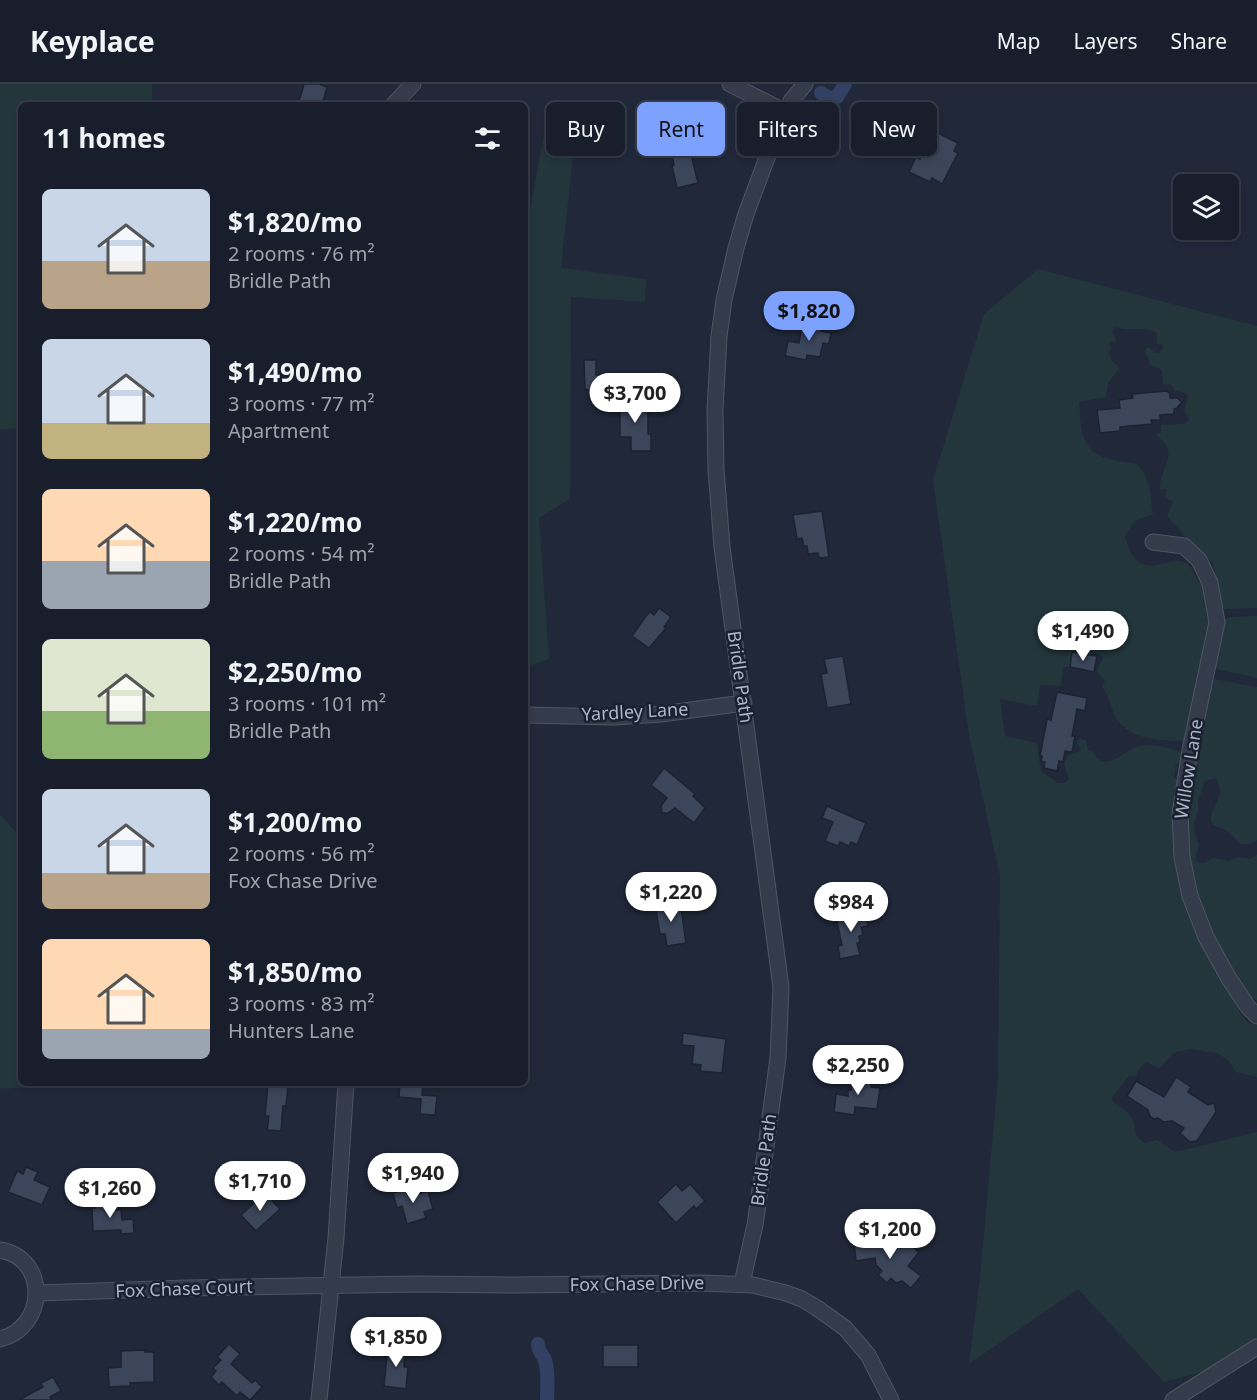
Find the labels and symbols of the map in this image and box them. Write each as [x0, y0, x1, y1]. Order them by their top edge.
pin: $1,820 [760, 291, 858, 342]
pin: $3,700 [586, 373, 684, 424]
pin: $1,490 [1034, 611, 1132, 662]
street label: Bridle Path [723, 629, 759, 725]
street label: Yardley Lane [581, 696, 689, 726]
street label: Willow Lane [1168, 717, 1208, 821]
pin: $1,220 [622, 872, 720, 923]
pin: $984 [815, 882, 887, 933]
pin: $2,250 [809, 1045, 907, 1096]
street label: Bridle Path [745, 1112, 781, 1208]
pin: $1,940 [364, 1153, 462, 1204]
pin: $1,710 [211, 1161, 309, 1212]
pin: $1,260 [61, 1168, 159, 1219]
pin: $1,200 [841, 1209, 939, 1260]
street label: Fox Chase Drive [569, 1270, 705, 1296]
street label: Fox Chase Court [115, 1274, 254, 1302]
pin: $1,850 [347, 1317, 445, 1368]

